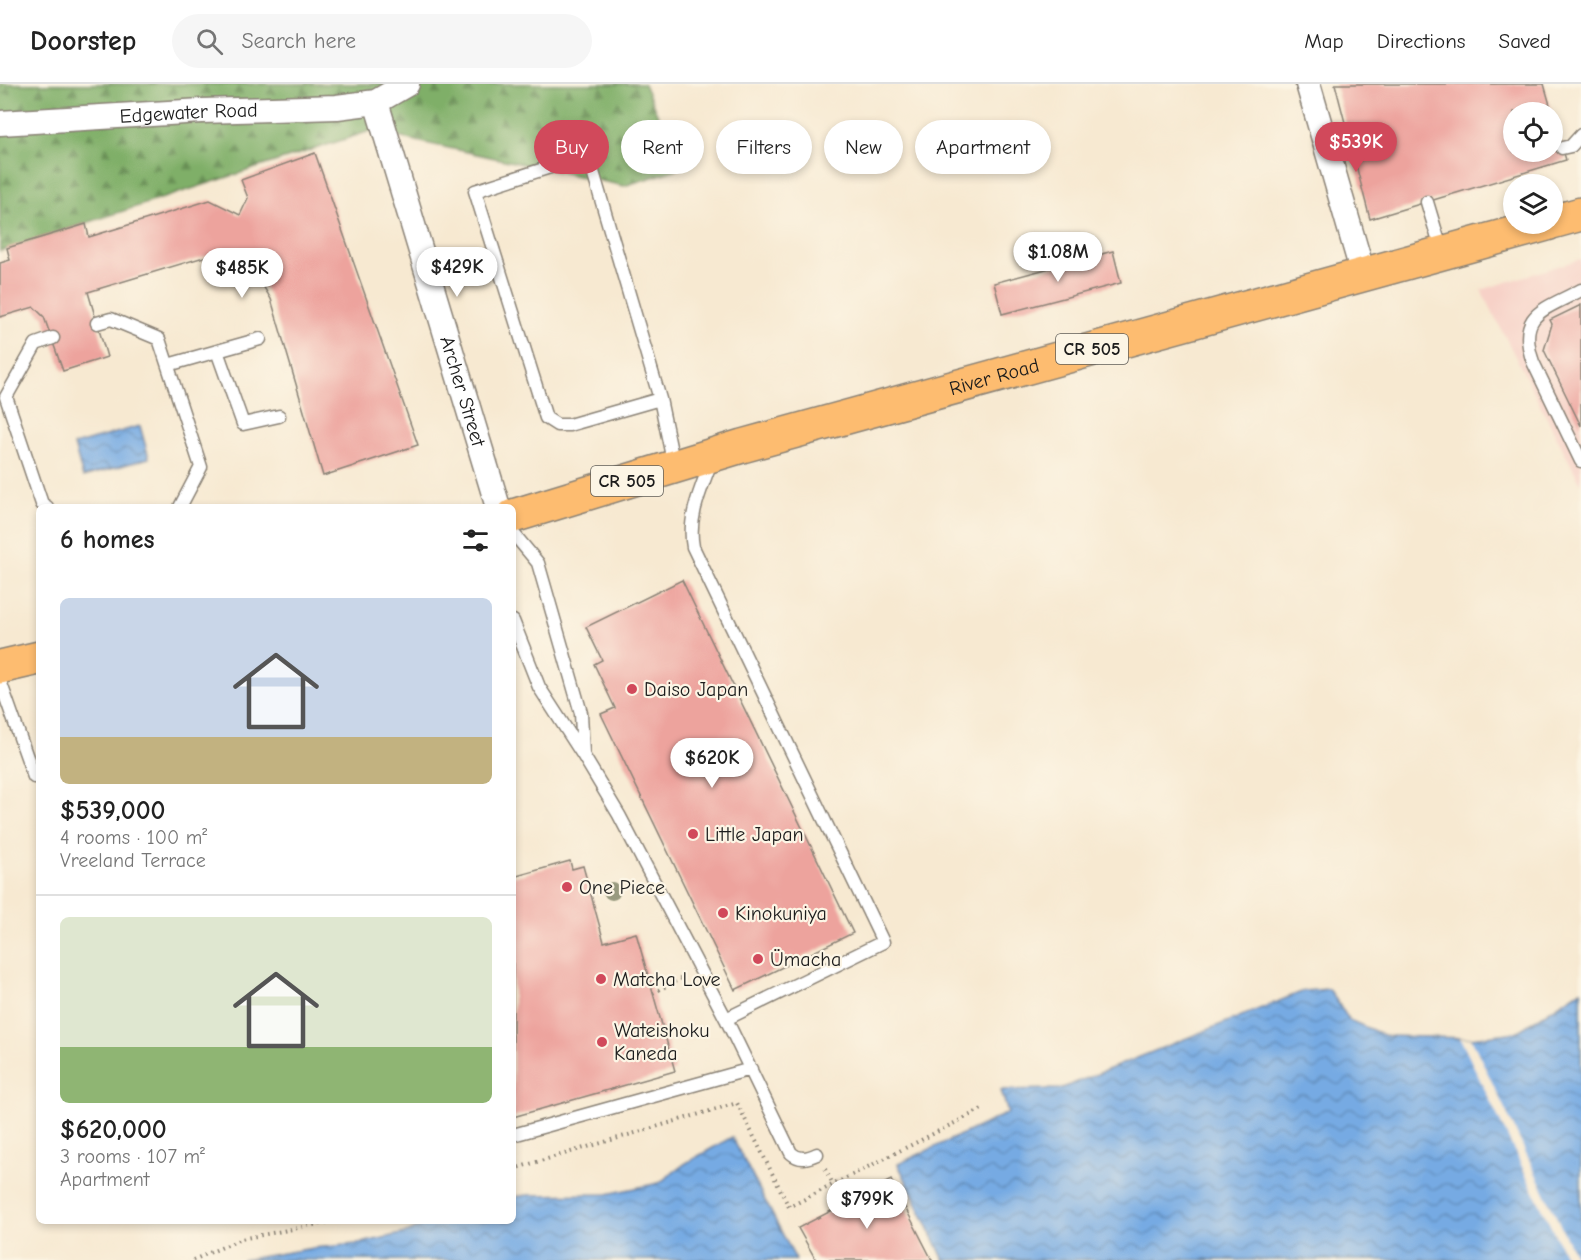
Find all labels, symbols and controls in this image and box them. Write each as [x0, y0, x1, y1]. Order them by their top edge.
search box [172, 14, 592, 68]
text: Doorstep [30, 25, 136, 57]
icon: search [193, 25, 226, 58]
text: Search here [241, 28, 356, 54]
text: Map [1304, 29, 1344, 53]
text: Directions [1377, 29, 1466, 53]
text: Saved [1499, 29, 1551, 53]
street label: Edgewater Road [119, 98, 258, 127]
map controls [1503, 102, 1563, 234]
button: locate [1503, 102, 1563, 162]
chip: Buy [534, 120, 609, 174]
chip: Rent [621, 120, 704, 174]
chip: Filters [716, 120, 812, 174]
chip: New [824, 120, 903, 174]
chip: Apartment [915, 120, 1051, 174]
pin: $539K [1314, 122, 1398, 173]
text: $539K [1329, 130, 1383, 153]
button: layers [1503, 174, 1563, 234]
pin: $1.08M [1009, 232, 1107, 283]
text: $1.08M [1027, 240, 1089, 263]
pin: $429K [415, 247, 499, 298]
pin: $485K [200, 248, 284, 299]
text: $429K [430, 255, 484, 278]
text: $485K [215, 256, 269, 279]
street label: Archer Street [436, 333, 491, 450]
road number: CR 505 [1056, 334, 1128, 364]
street label: River Road [947, 353, 1042, 400]
road number: CR 505 [591, 466, 663, 496]
icon: filters [459, 524, 492, 557]
text: 6 homes [60, 525, 155, 555]
icon: home [222, 637, 330, 745]
place label: Daiso Japan [644, 678, 748, 701]
marker: Daiso Japan [625, 682, 639, 696]
pin: $620K [670, 738, 754, 789]
text: $620K [684, 746, 740, 769]
text: $539,000 [60, 796, 165, 826]
place label: Little Japan [705, 823, 804, 846]
text: 4 rooms · 100 m² [60, 826, 207, 849]
marker: Little Japan [686, 827, 700, 841]
text: Vreeland Terrace [60, 849, 206, 872]
place label: One Piece [579, 876, 665, 899]
marker: One Piece [560, 880, 574, 894]
place label: Kinokuniya [735, 902, 827, 925]
marker: Kinokuniya [716, 906, 730, 920]
place label: Ümacha [770, 948, 841, 971]
marker: Ümacha [751, 952, 765, 966]
icon: home [222, 956, 330, 1064]
place label: Matcha Love [613, 968, 721, 991]
marker: Matcha Love [594, 972, 608, 986]
place label: Wateishoku Kaneda [614, 1019, 710, 1065]
marker: Wateishoku Kaneda [595, 1035, 609, 1049]
text: $620,000 [60, 1115, 167, 1145]
text: 3 rooms · 107 m² [60, 1145, 205, 1168]
text: Apartment [60, 1168, 150, 1191]
pin: $799K [825, 1179, 909, 1230]
text: $799K [841, 1187, 893, 1210]

